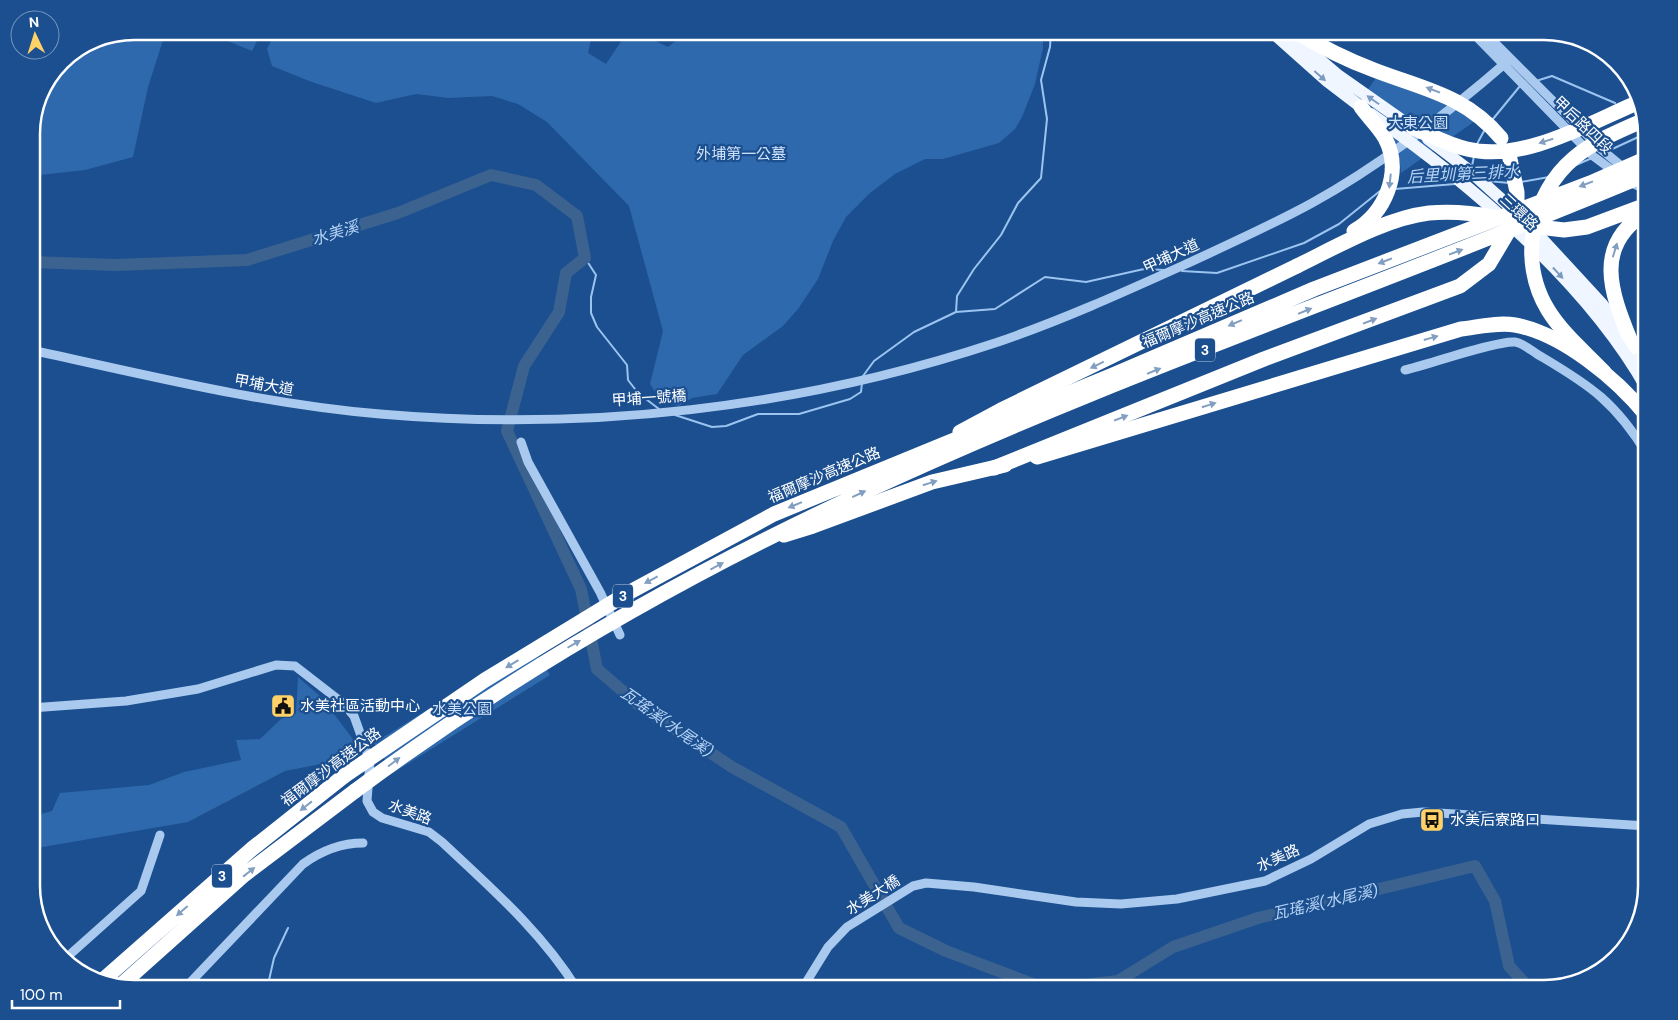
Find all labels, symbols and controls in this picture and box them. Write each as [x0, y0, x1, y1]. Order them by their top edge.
north arrow [10, 10, 60, 60]
text: N [28, 13, 40, 31]
one-way arrow [1314, 70, 1327, 81]
one-way arrow [1425, 86, 1440, 94]
street label: 甲后路四段 [1549, 92, 1617, 158]
one-way arrow [1366, 95, 1380, 105]
park label: 大東公園 [1388, 113, 1448, 133]
one-way arrow [1538, 138, 1553, 146]
park label: 外埔第一公墓 [696, 144, 786, 164]
water label: 后里圳第三排水 [1407, 161, 1520, 187]
one-way arrow [1386, 174, 1394, 190]
one-way arrow [1578, 181, 1593, 188]
street label: 三環路 [1496, 189, 1542, 235]
water label: 水美溪 [309, 215, 363, 250]
street label: 甲埔大道 [1140, 234, 1202, 278]
one-way arrow [1612, 242, 1620, 257]
one-way arrow [1449, 247, 1464, 255]
one-way arrow [1377, 257, 1392, 265]
one-way arrow [1552, 267, 1564, 279]
street label: 福爾摩沙高速公路 [1139, 287, 1257, 353]
one-way arrow [1298, 307, 1313, 315]
one-way arrow [1363, 316, 1377, 324]
one-way arrow [1227, 320, 1242, 327]
one-way arrow [1424, 333, 1439, 341]
road number: 3 [1195, 338, 1215, 362]
one-way arrow [1090, 361, 1104, 369]
one-way arrow [1147, 366, 1161, 374]
street label: 甲埔大道 [233, 370, 295, 400]
street label: 甲埔一號橋 [611, 385, 687, 411]
one-way arrow [1201, 400, 1216, 408]
one-way arrow [1114, 414, 1129, 422]
street label: 福爾摩沙高速公路 [765, 442, 883, 508]
one-way arrow [922, 478, 937, 486]
one-way arrow [852, 490, 866, 498]
one-way arrow [788, 502, 802, 510]
one-way arrow [709, 562, 724, 570]
one-way arrow [644, 576, 658, 584]
road number: 3 [613, 584, 633, 608]
one-way arrow [567, 639, 580, 648]
one-way arrow [505, 659, 518, 668]
water label: 瓦瑤溪(水尾溪) [617, 682, 717, 762]
public building icon: 水美社區活動中心 [270, 693, 296, 719]
place label: 水美社區活動中心 [300, 696, 420, 716]
park label: 水美公園 [432, 699, 492, 719]
street label: 福爾摩沙高速公路 [277, 723, 385, 811]
one-way arrow [387, 757, 401, 767]
street label: 水美路 [385, 795, 435, 829]
one-way arrow [299, 801, 313, 811]
bus stop icon: 水美后寮路口 [1419, 807, 1445, 833]
place label: 水美后寮路口 [1450, 810, 1540, 830]
street label: 水美路 [1253, 840, 1303, 876]
road number: 3 [212, 864, 232, 888]
one-way arrow [242, 866, 255, 877]
street label: 水美大橋 [842, 871, 904, 919]
water label: 瓦瑤溪(水尾溪) [1270, 880, 1380, 924]
one-way arrow [176, 905, 189, 916]
scale bar [12, 978, 120, 1010]
text: 100 m [20, 985, 63, 1005]

